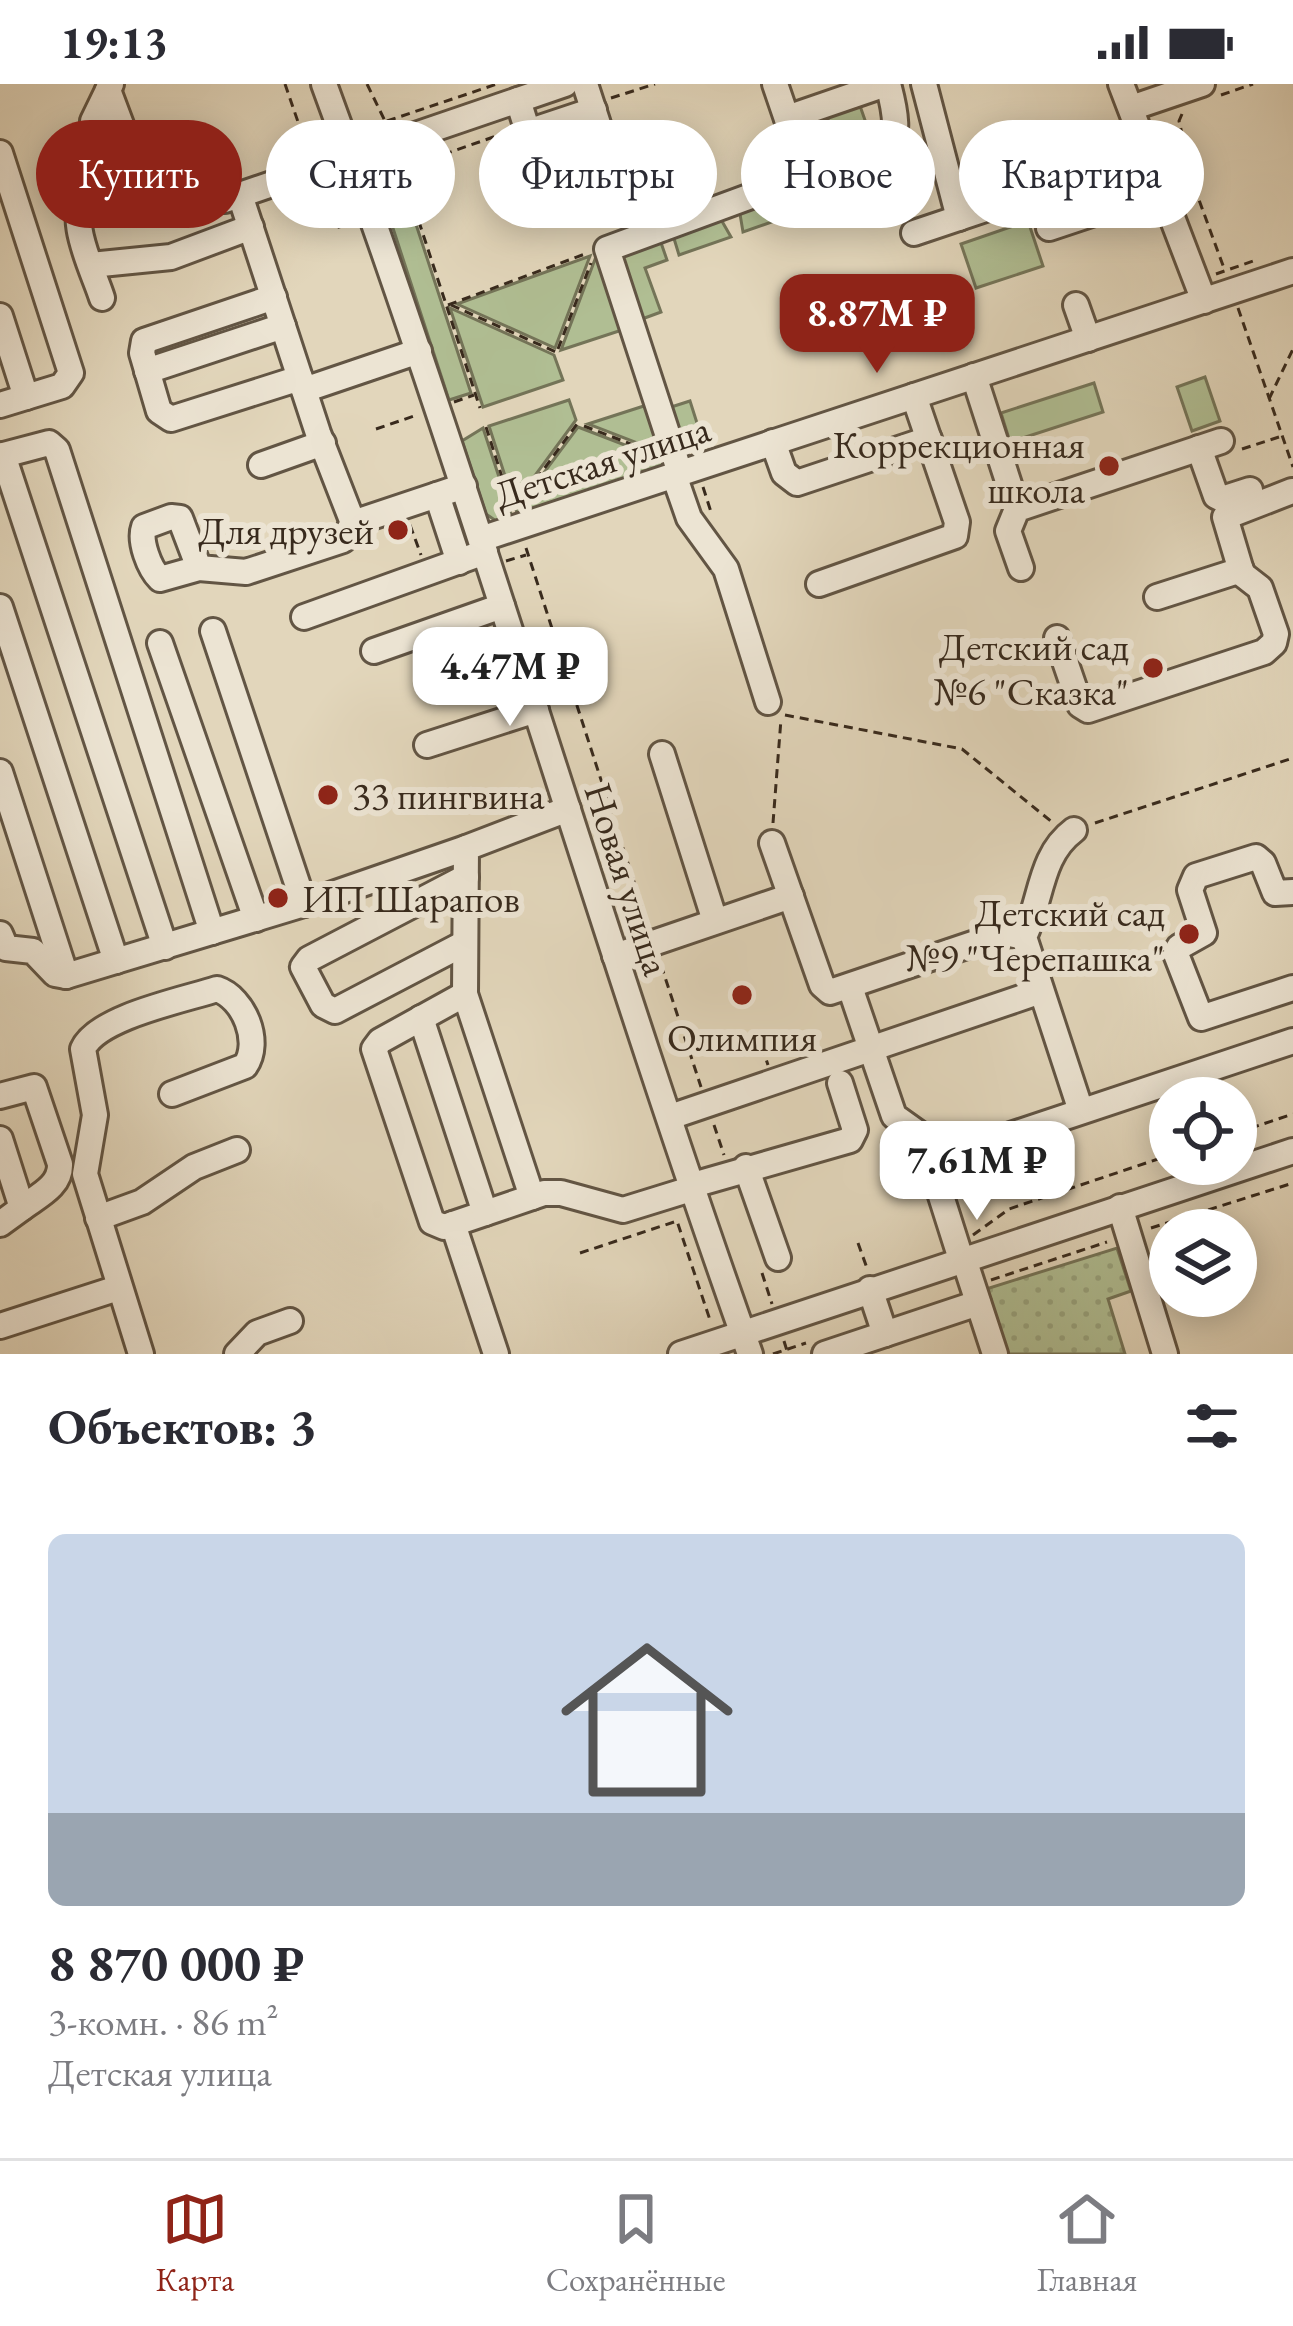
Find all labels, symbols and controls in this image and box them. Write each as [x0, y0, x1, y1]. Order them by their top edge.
text: 19:13 [60, 13, 168, 71]
chip: Купить [36, 120, 242, 228]
chip: Снять [266, 120, 455, 228]
chip: Фильтры [479, 120, 717, 228]
chip: Новое [741, 120, 935, 228]
chip: Квартира [959, 120, 1204, 228]
pin: 8.87M ₽ [766, 274, 988, 376]
text: 8.87M ₽ [807, 287, 947, 338]
street label: Детская улица [488, 402, 717, 520]
place label: Коррекционная школа [833, 419, 1085, 515]
marker: Коррекционная школа [1096, 453, 1122, 479]
place label: Для друзей [198, 505, 374, 556]
marker: Для друзей [385, 517, 411, 543]
place label: Детский сад №6 "Сказка" [933, 621, 1129, 717]
pin: 4.47M ₽ [399, 627, 621, 729]
text: 4.47M ₽ [440, 640, 580, 691]
marker: Детский сад №6 "Сказка" [1140, 655, 1166, 681]
place label: 33 пингвина [352, 770, 545, 821]
street label: Новая улица [572, 777, 683, 982]
marker: 33 пингвина [315, 782, 341, 808]
place label: ИП Шарапов [302, 873, 520, 924]
marker: ИП Шарапов [265, 885, 291, 911]
place label: Детский сад №9 "Черепашка" [906, 887, 1165, 983]
marker: Детский сад №9 "Черепашка" [1176, 921, 1202, 947]
marker: Олимпия [729, 982, 755, 1008]
place label: Олимпия [667, 1012, 817, 1063]
map controls [1149, 1077, 1257, 1317]
button: locate [1149, 1077, 1257, 1185]
pin: 7.61M ₽ [866, 1121, 1088, 1223]
text: 7.61M ₽ [907, 1134, 1047, 1185]
button: layers [1149, 1209, 1257, 1317]
text: Объектов: 3 [48, 1393, 317, 1459]
icon: filters [1179, 1393, 1245, 1459]
icon: home [539, 1612, 755, 1828]
text: 8 870 000 ₽ [48, 1930, 304, 1996]
text: 3-комн. · 86 m² [48, 1996, 279, 2047]
text: Детская улица [48, 2047, 272, 2098]
tab: Карта [156, 2186, 234, 2301]
tab: Сохранённые [546, 2186, 726, 2301]
tab: Главная [1037, 2186, 1137, 2301]

